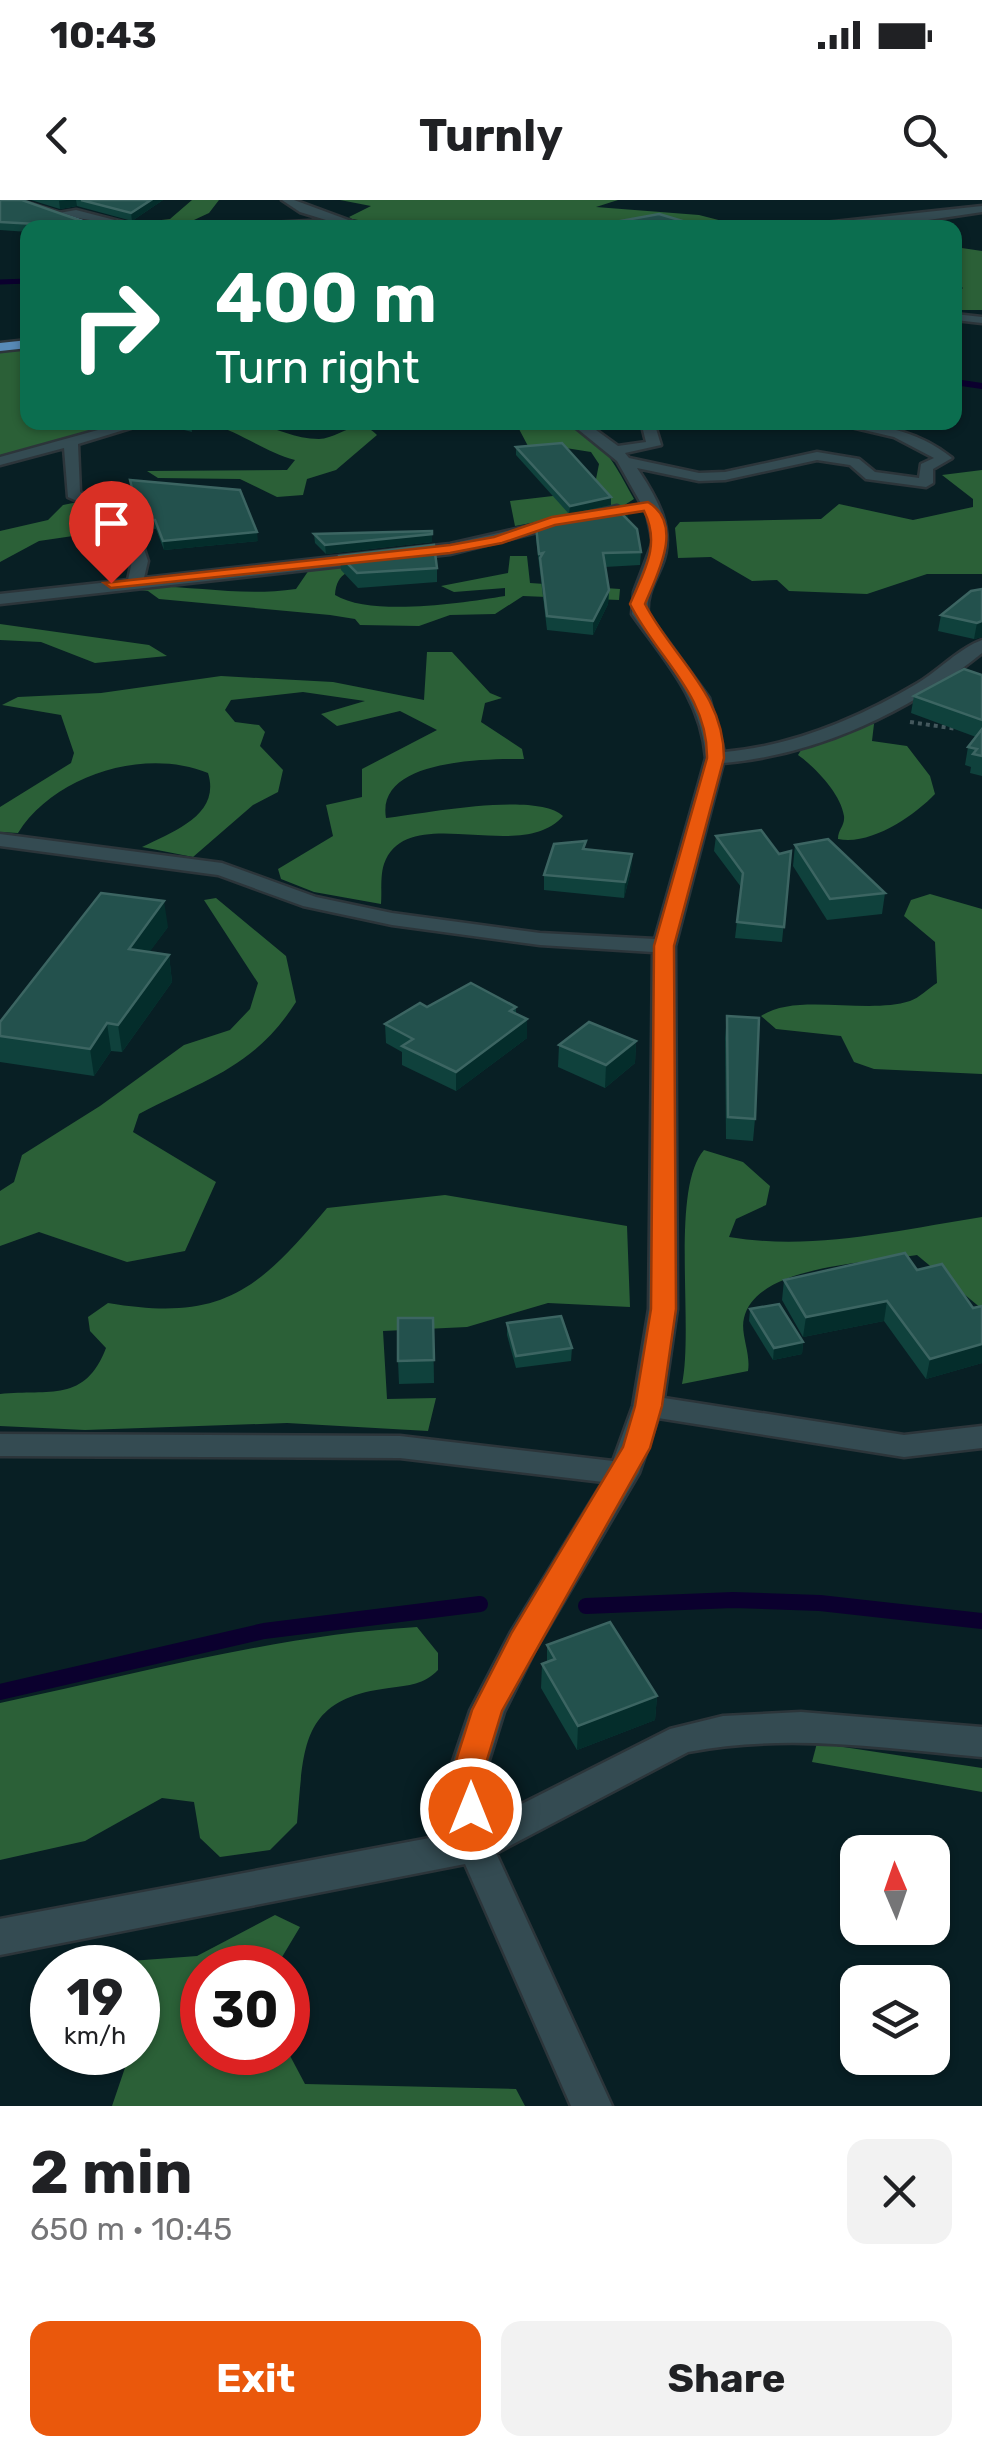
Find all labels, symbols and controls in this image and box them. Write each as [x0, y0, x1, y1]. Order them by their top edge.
text: 10:43 [50, 12, 157, 58]
icon: back [30, 108, 85, 163]
icon: search [897, 108, 952, 163]
text: Turnly [419, 109, 563, 162]
text: 400 m [215, 257, 437, 340]
icon: right [50, 260, 180, 390]
text: Turn right [215, 341, 419, 394]
pin [69, 481, 154, 584]
icon: arrive [84, 496, 139, 551]
position arrow [419, 1757, 523, 1861]
north arrow [840, 1835, 950, 1945]
map controls [840, 1835, 950, 2075]
speed limit sign: 30 [180, 1945, 310, 2075]
button: layers [840, 1965, 950, 2075]
text: 19 [67, 1968, 123, 2028]
text: km/h [64, 2021, 126, 2050]
text: 2 min [30, 2137, 192, 2208]
button: close [847, 2139, 952, 2244]
text: 650 m · 10:45 [30, 2210, 232, 2248]
button: Exit [30, 2321, 481, 2436]
button: Share [501, 2321, 952, 2436]

